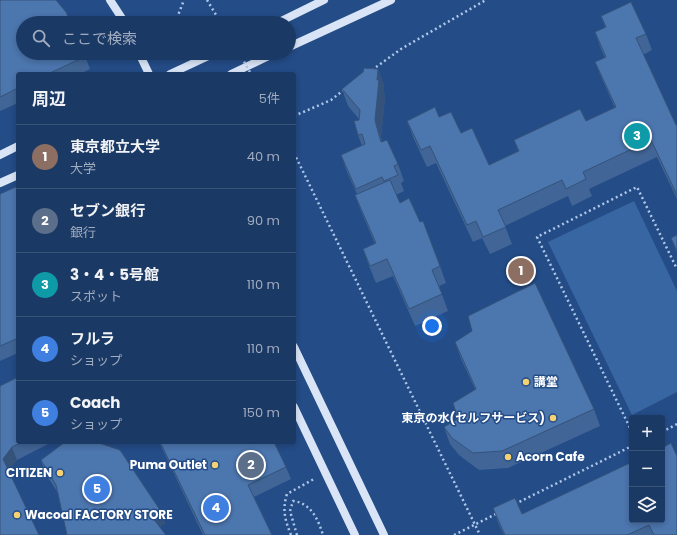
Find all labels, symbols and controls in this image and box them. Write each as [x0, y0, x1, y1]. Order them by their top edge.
search box [16, 16, 296, 60]
icon: search [30, 27, 52, 49]
text: ここで検索 [62, 28, 137, 49]
text: 周辺 [32, 87, 66, 111]
text: 5件 [259, 89, 280, 108]
pin: 3 [624, 121, 650, 151]
text: 東京都立大学 [70, 136, 160, 157]
text: 1 [43, 147, 47, 166]
text: 40 m [247, 147, 280, 166]
text: 大学 [70, 159, 96, 178]
text: セブン銀行 [70, 200, 145, 221]
text: 2 [41, 211, 49, 230]
text: 90 m [247, 211, 280, 230]
text: 銀行 [70, 223, 96, 242]
pin: 1 [508, 256, 534, 286]
text: 3・4・5号館 [70, 264, 159, 285]
text: 3 [41, 275, 49, 294]
text: 110 m [247, 275, 280, 294]
text: スポット [70, 287, 122, 306]
your location [422, 316, 442, 336]
text: フルラ [70, 328, 115, 349]
text: 4 [41, 339, 49, 358]
text: 110 m [247, 339, 280, 358]
text: ショップ [70, 351, 122, 370]
place label: 講堂 [534, 373, 558, 390]
marker: 講堂 [521, 377, 531, 387]
text: Coach [70, 392, 120, 413]
text: 5 [41, 403, 49, 422]
text: 150 m [243, 403, 280, 422]
place label: 東京の水(セルフサービス) [402, 409, 545, 426]
marker: 東京の水(セルフサービス) [548, 413, 558, 423]
text: ショップ [70, 415, 122, 434]
map controls [629, 415, 665, 523]
button: + [629, 415, 665, 451]
place label: Acorn Cafe [516, 448, 585, 465]
pin: 2 [238, 450, 264, 480]
button: − [629, 451, 665, 487]
marker: Acorn Cafe [503, 452, 513, 462]
place label: Puma Outlet [130, 456, 207, 473]
marker: Puma Outlet [210, 460, 220, 470]
place label: CITIZEN [6, 464, 52, 481]
marker: CITIZEN [55, 468, 65, 478]
pin: 5 [84, 474, 110, 504]
button: layers [629, 487, 665, 523]
pin: 4 [203, 493, 229, 523]
place label: Wacoal FACTORY STORE [25, 506, 173, 523]
marker: Wacoal FACTORY STORE [12, 510, 22, 520]

